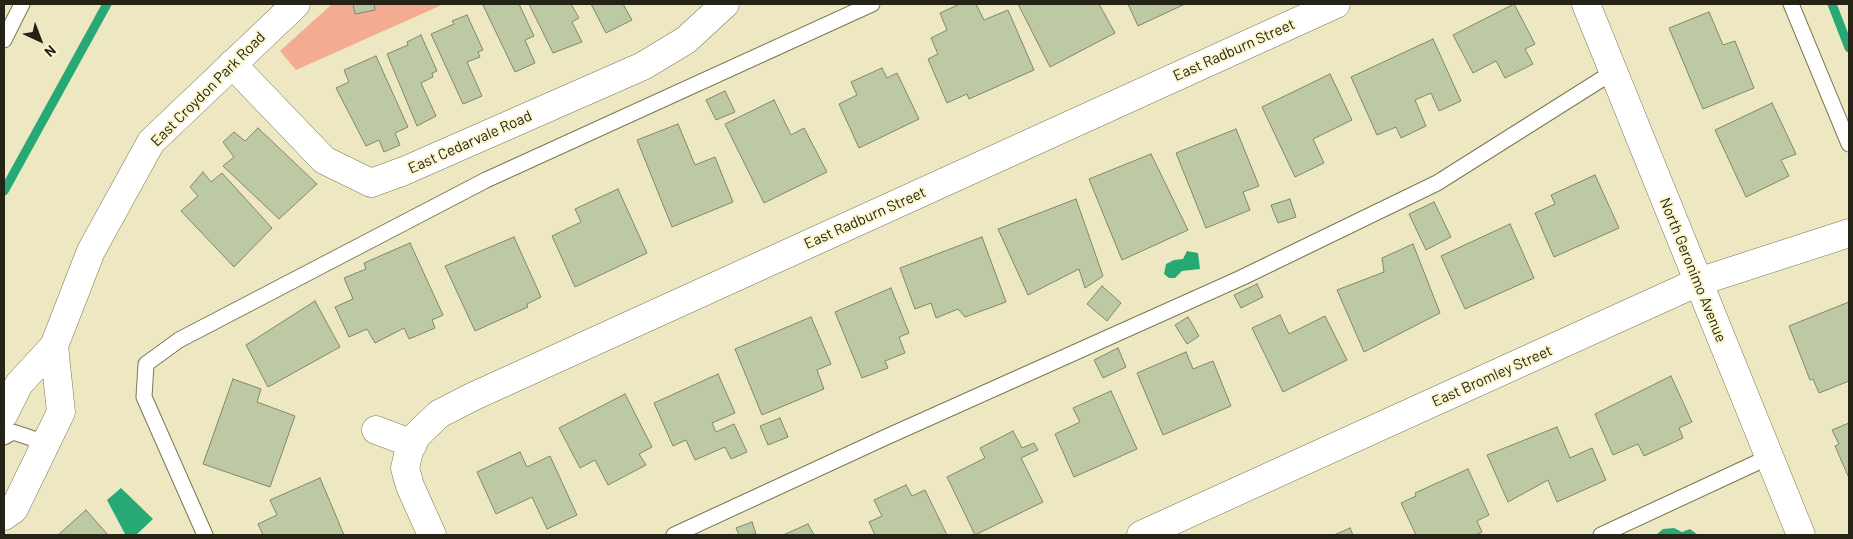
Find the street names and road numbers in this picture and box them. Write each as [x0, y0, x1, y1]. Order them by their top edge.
street label: East Radburn Street [1170, 15, 1298, 85]
street label: East Croydon Park Road [147, 28, 269, 150]
street label: East Cedarvale Road [405, 107, 535, 177]
street label: East Radburn Street [801, 183, 929, 253]
street label: North Geronimo Avenue [1656, 195, 1730, 345]
street label: East Bromley Street [1429, 341, 1555, 411]

